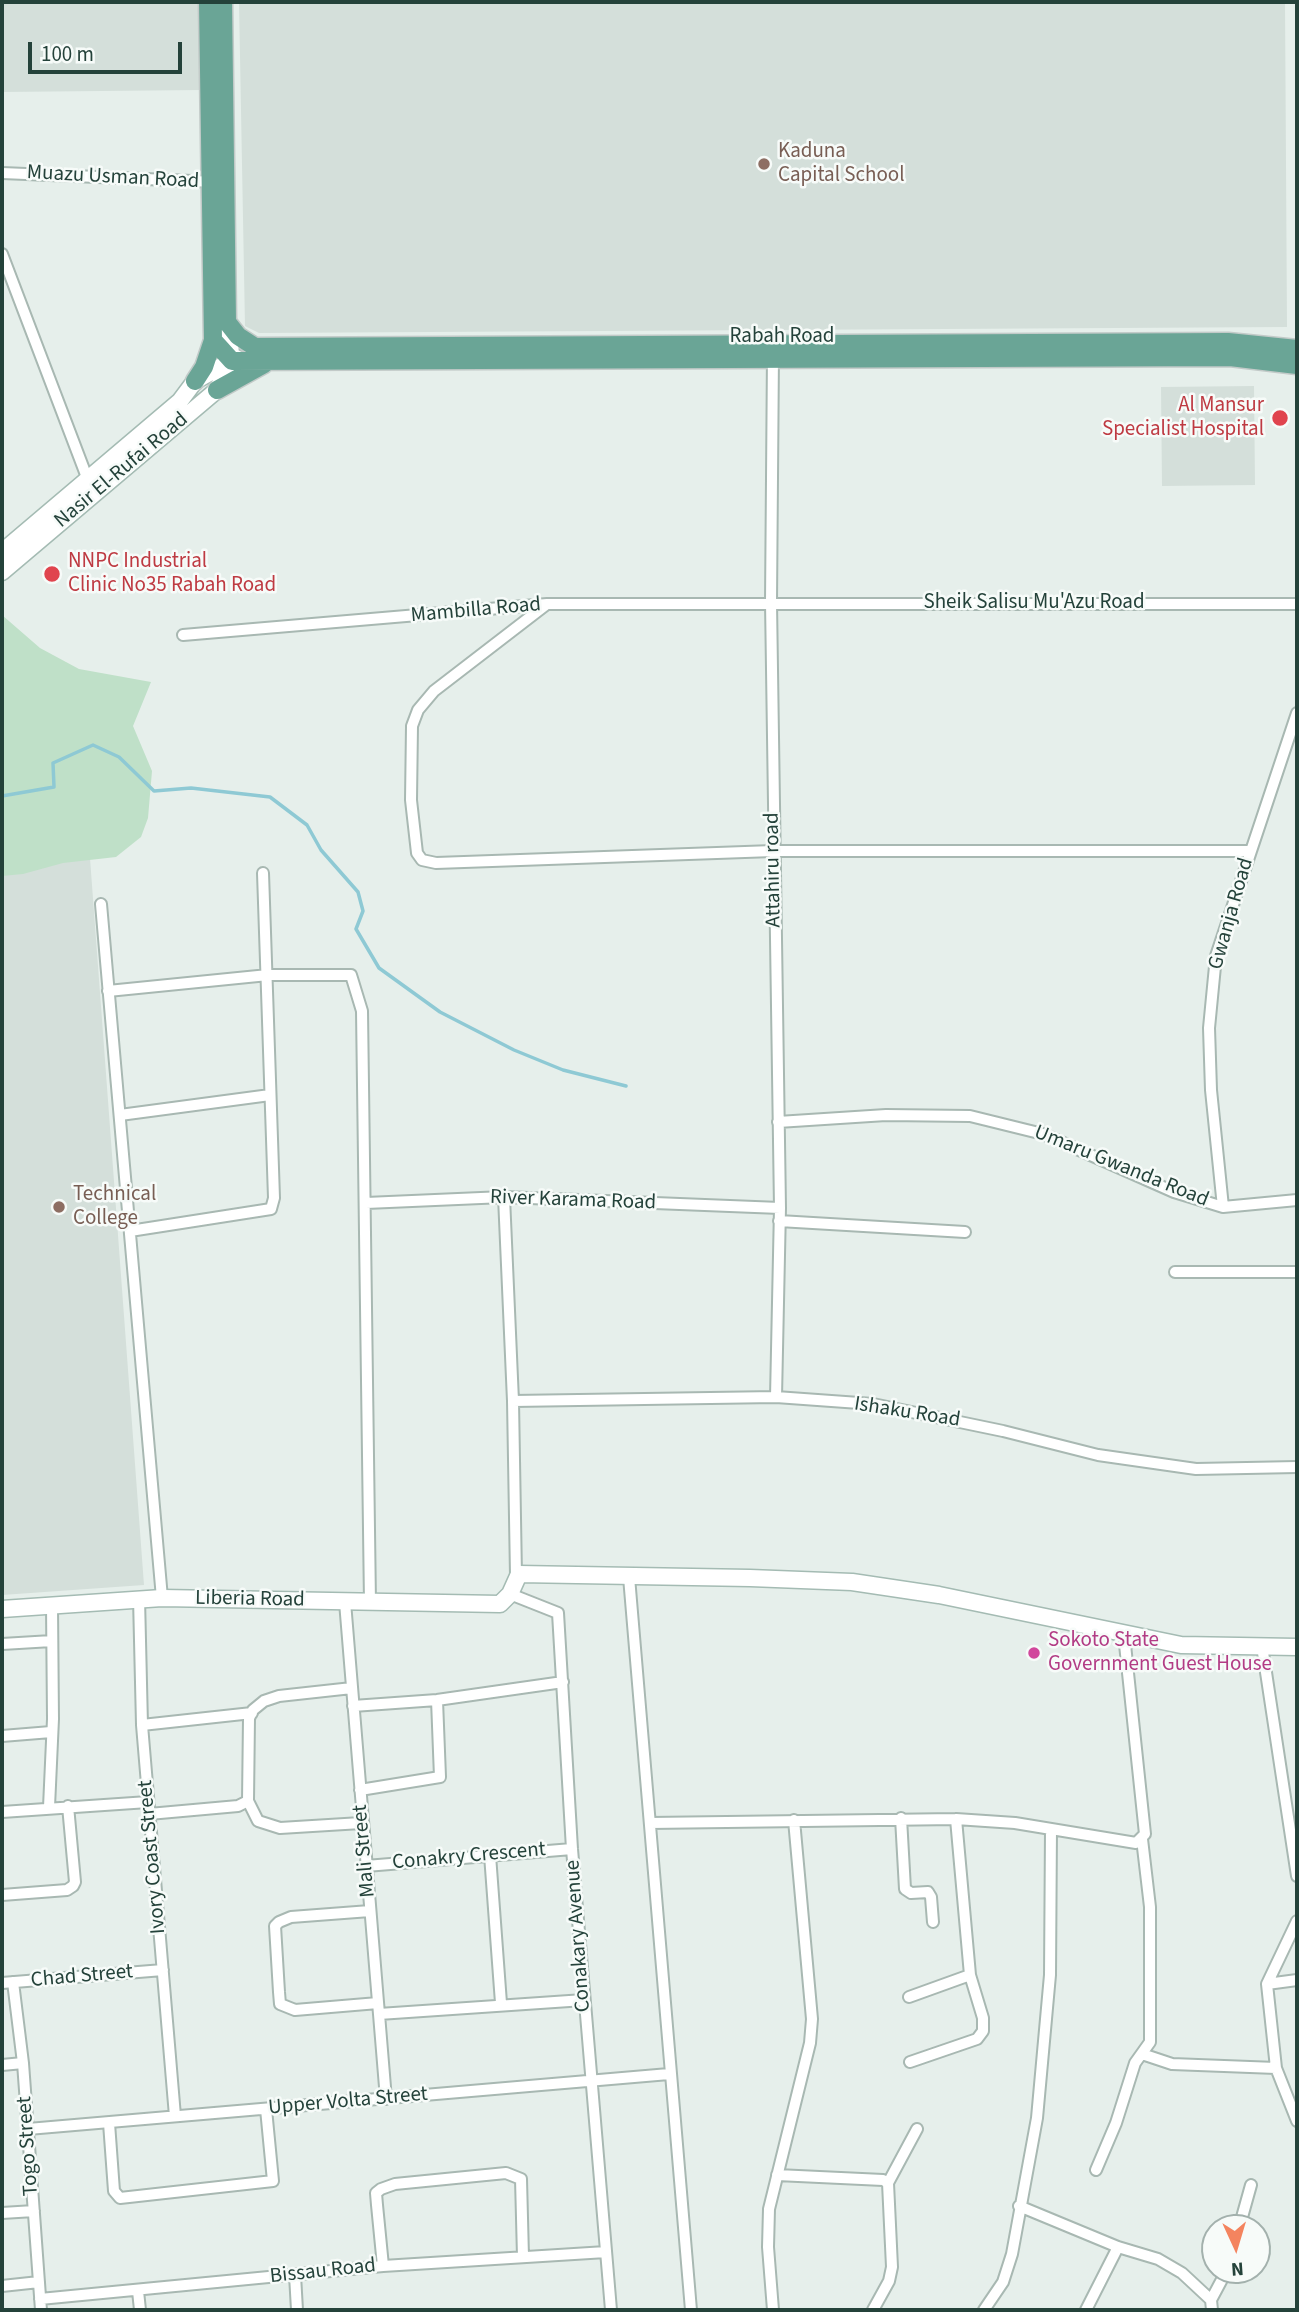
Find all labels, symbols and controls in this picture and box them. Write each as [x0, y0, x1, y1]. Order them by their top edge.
scale bar [32, 28, 186, 72]
text: 100 m [41, 39, 94, 69]
place label: Kaduna Capital School [778, 139, 905, 189]
marker: Kaduna Capital School [756, 156, 772, 172]
street label: Muazu Usman Road [26, 161, 200, 195]
street label: Rabah Road [729, 324, 835, 350]
place label: Al Mansur Specialist Hospital [1102, 393, 1264, 443]
street label: Nasir El-Rufai Road [50, 408, 194, 534]
marker: Al Mansur Specialist Hospital [1270, 408, 1290, 428]
place label: NNPC Industrial Clinic No35 Rabah Road [68, 549, 276, 599]
marker: NNPC Industrial Clinic No35 Rabah Road [42, 564, 62, 584]
street label: Sheik Salisu Mu'Azu Road [923, 590, 1145, 616]
street label: Mambilla Road [410, 593, 542, 629]
street label: Attahiru road [760, 812, 788, 928]
street label: Gwanja Road [1204, 855, 1260, 973]
street label: Umaru Gwanda Road [1030, 1121, 1212, 1213]
place label: Technical College [73, 1182, 156, 1232]
street label: River Karama Road [490, 1186, 656, 1216]
marker: Technical College [51, 1199, 67, 1215]
street label: Ishaku Road [852, 1392, 962, 1434]
street label: Liberia Road [195, 1586, 305, 1614]
place label: Sokoto State Government Guest House [1048, 1628, 1272, 1678]
marker: Sokoto State Government Guest House [1026, 1645, 1042, 1661]
street label: Ivory Coast Street [134, 1779, 172, 1935]
street label: Mali Street [348, 1803, 382, 1899]
street label: Conakry Crescent [391, 1838, 547, 1876]
street label: Conakary Avenue [561, 1859, 597, 2013]
street label: Chad Street [30, 1960, 134, 1994]
street label: Upper Volta Street [267, 2082, 429, 2122]
street label: Togo Street [13, 2095, 45, 2197]
north arrow [1201, 2214, 1271, 2284]
street label: Bissau Road [269, 2254, 377, 2290]
text: N [1230, 2255, 1245, 2282]

